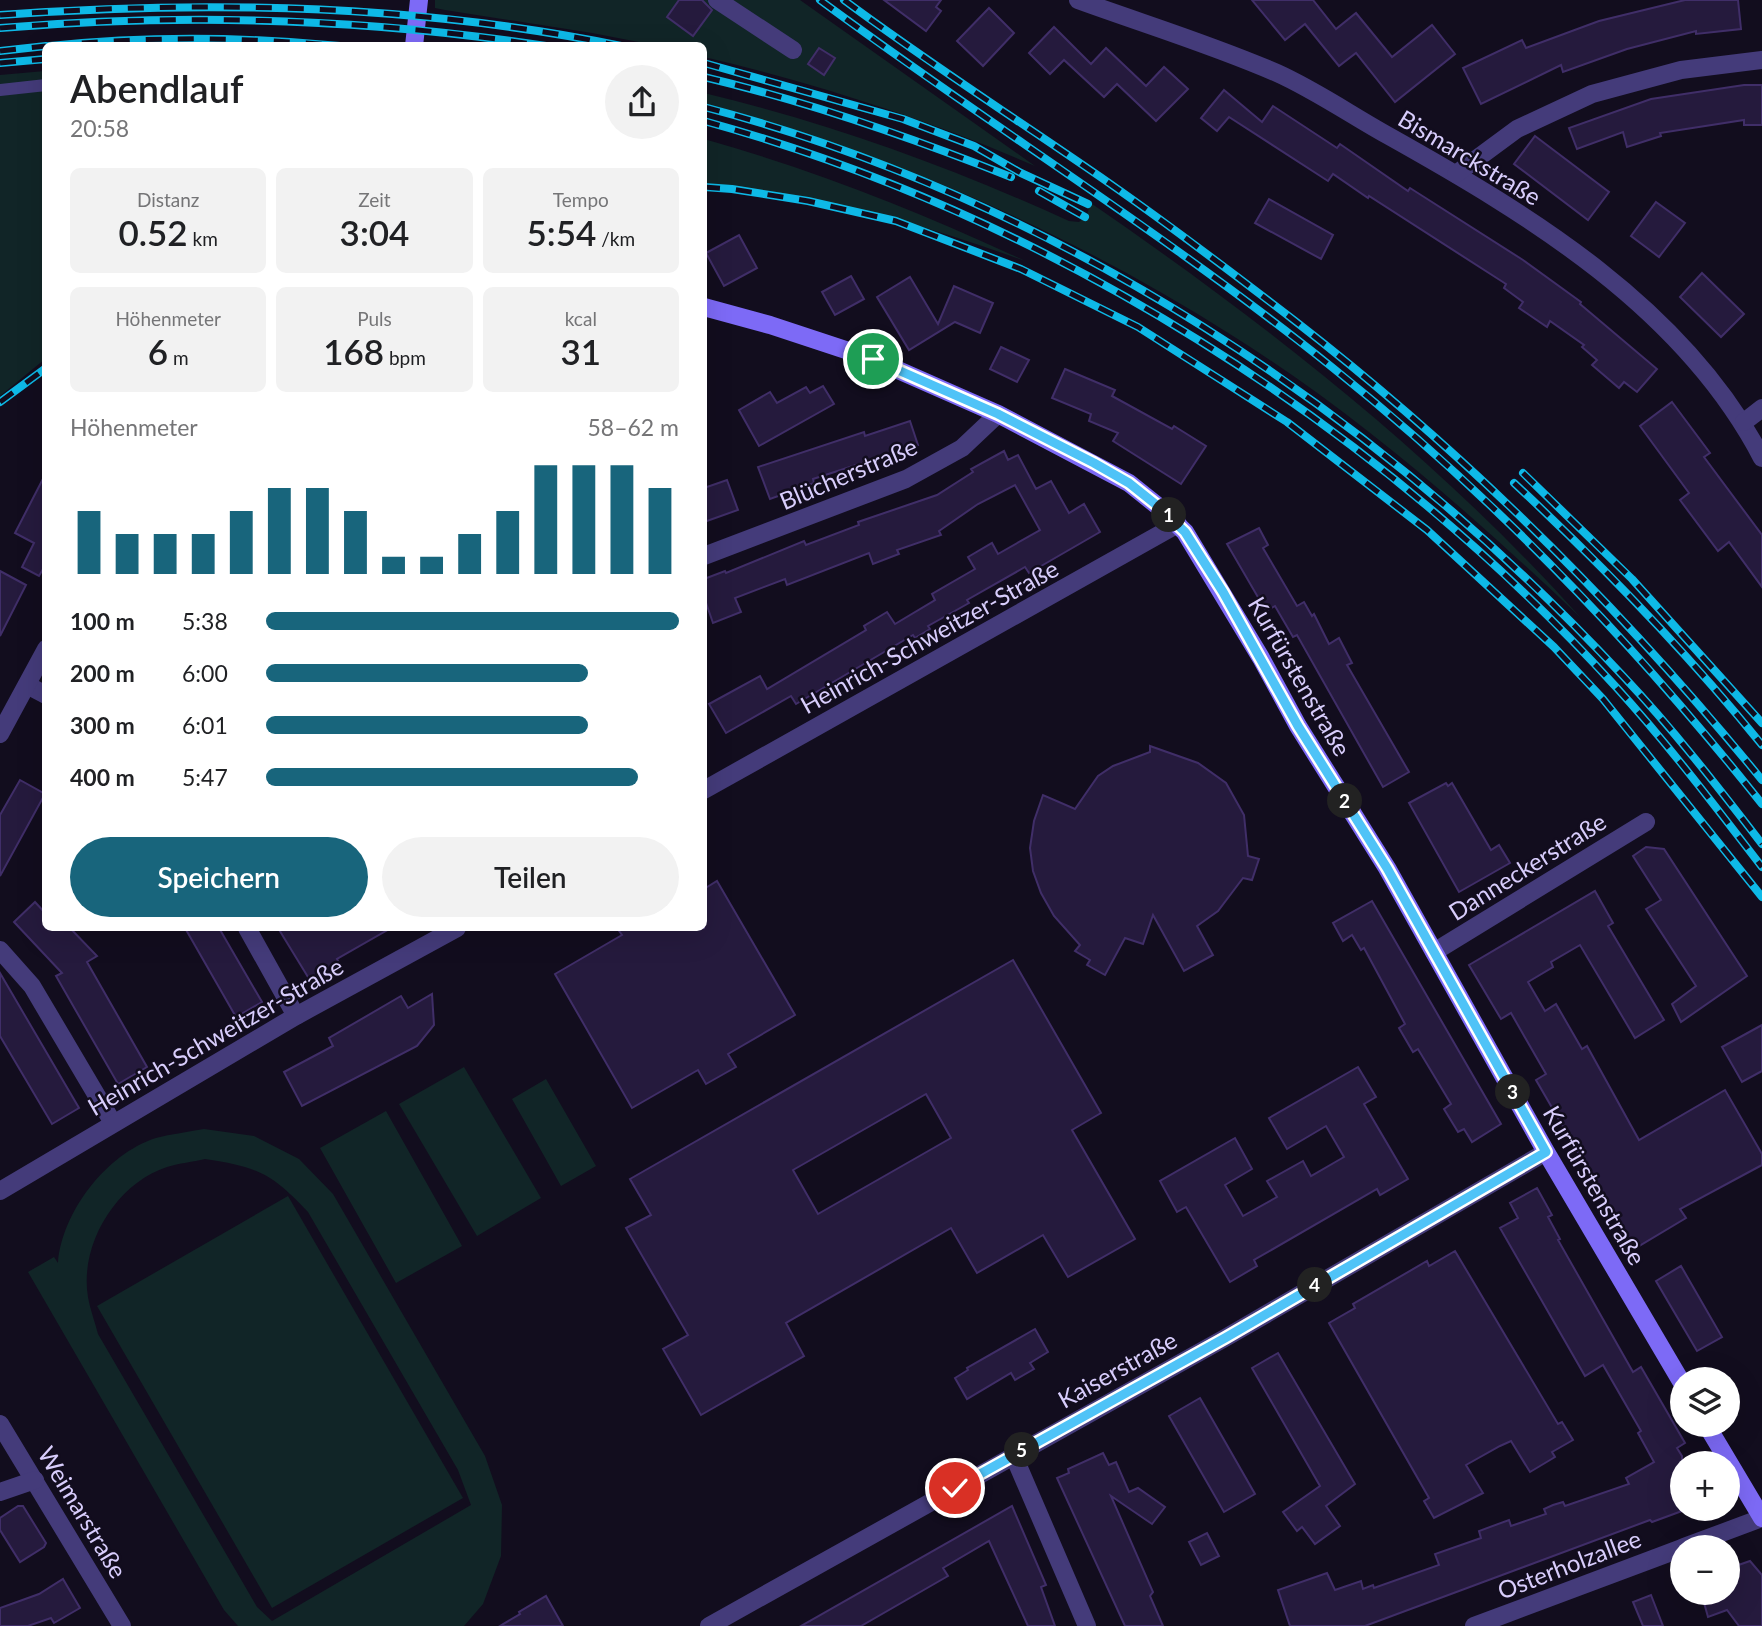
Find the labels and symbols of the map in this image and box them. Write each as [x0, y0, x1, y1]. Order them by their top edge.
street label: Bismarckstraße [1394, 103, 1546, 211]
pin [843, 329, 903, 389]
street label: Blücherstraße [775, 431, 921, 515]
pin: 1 [1152, 498, 1186, 532]
street label: Heinrich-Schweitzer-Straße [795, 553, 1063, 719]
street label: Kurfürstenstraße [1243, 591, 1357, 761]
pin: 2 [1328, 784, 1362, 818]
street label: Danneckerstraße [1443, 806, 1611, 926]
street label: Heinrich-Schweitzer-Straße [82, 951, 348, 1121]
pin: 3 [1496, 1074, 1530, 1110]
street label: Kurfürstenstraße [1538, 1100, 1652, 1270]
pin: 4 [1298, 1268, 1332, 1302]
street label: Kaiserstraße [1053, 1324, 1181, 1414]
pin: 5 [1004, 1432, 1040, 1468]
street label: Weimarstraße [32, 1441, 134, 1583]
pin [925, 1458, 985, 1518]
street label: Osterholzallee [1493, 1523, 1645, 1605]

